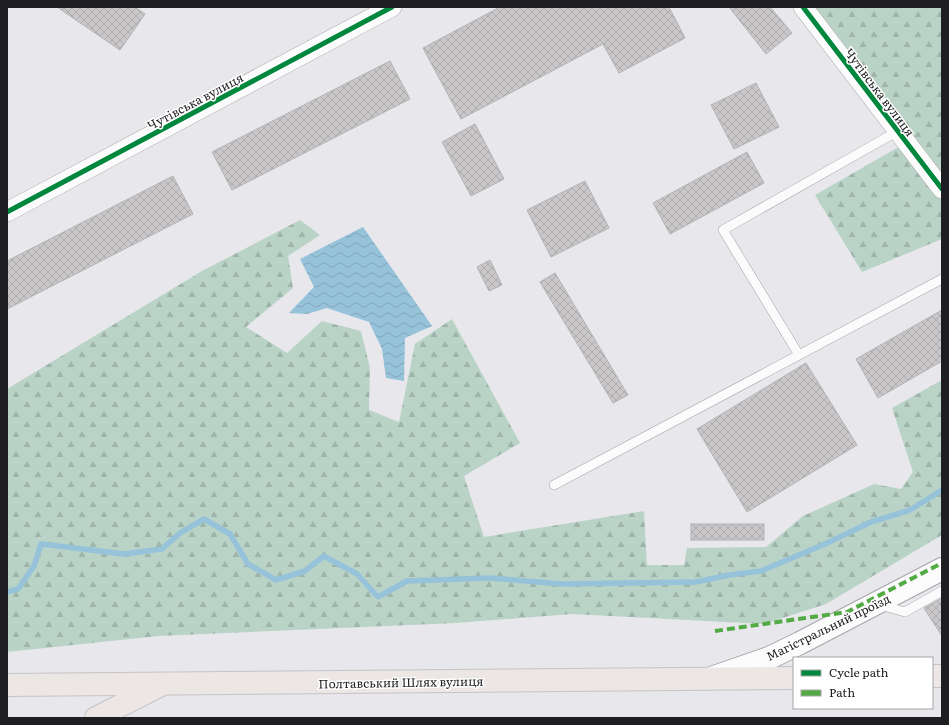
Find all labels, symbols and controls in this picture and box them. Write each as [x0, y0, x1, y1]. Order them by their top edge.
street label: Чутівська вулиця [841, 44, 919, 140]
street label: Чутівська вулиця [144, 68, 246, 134]
street label: Магістральний проїзд [763, 589, 893, 665]
legend [793, 657, 933, 709]
text: Cycle path [829, 663, 889, 681]
street label: Полтавський Шлях вулиця [318, 672, 484, 692]
text: Path [829, 683, 855, 701]

